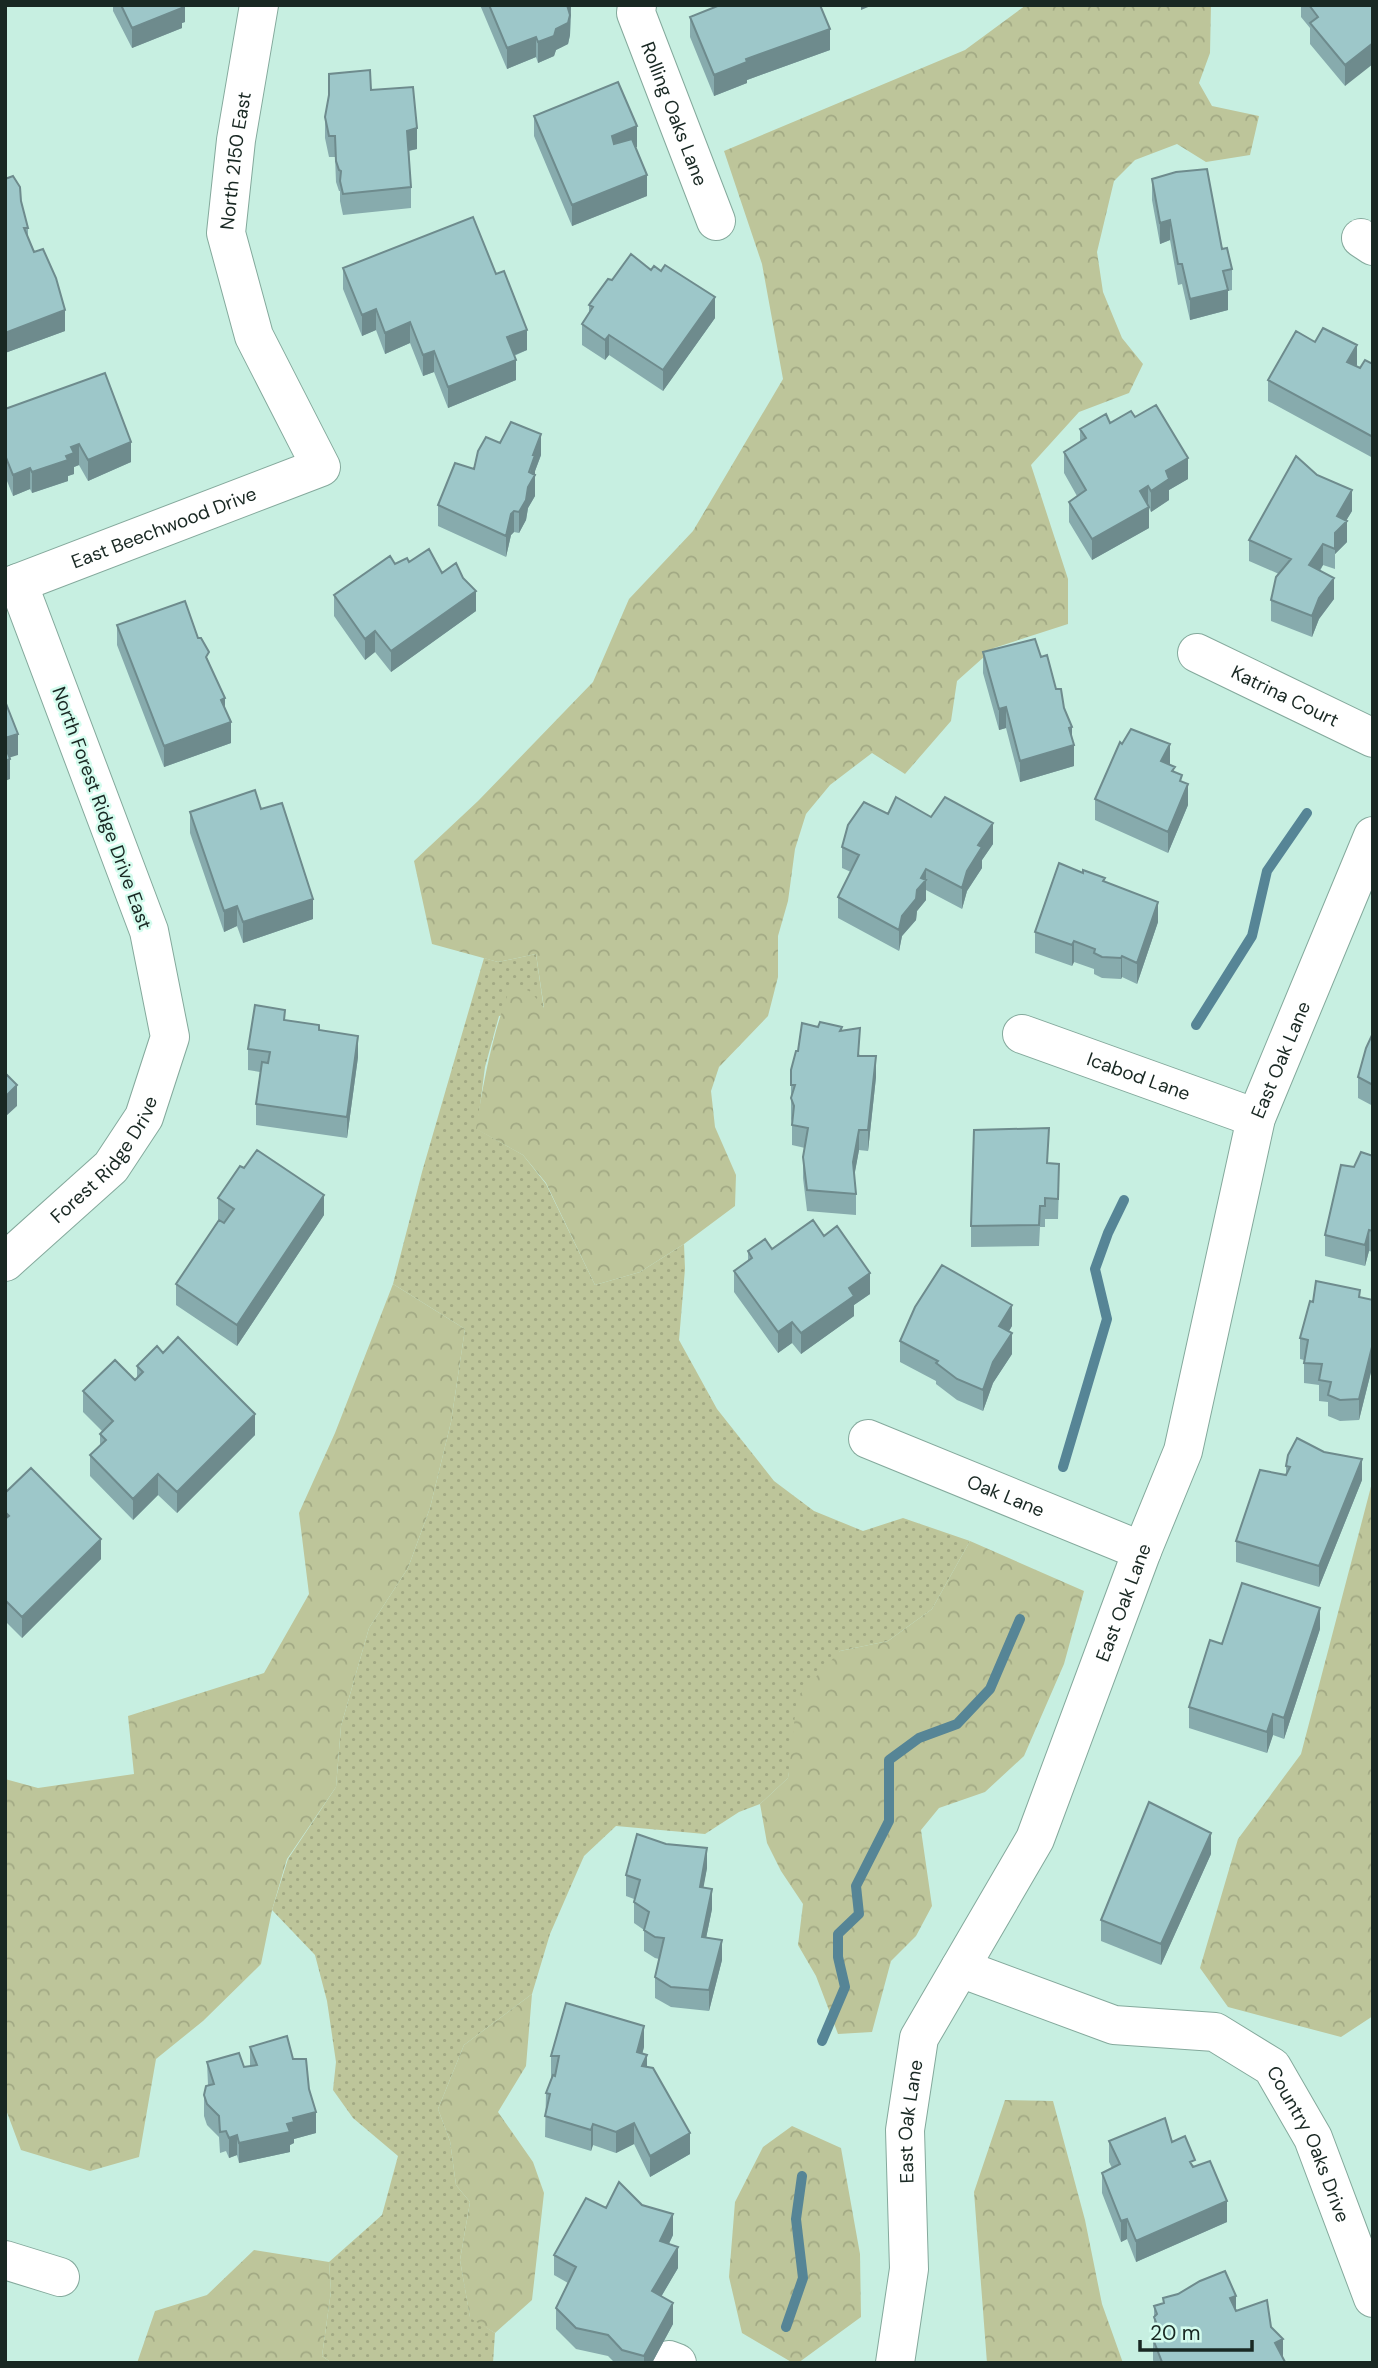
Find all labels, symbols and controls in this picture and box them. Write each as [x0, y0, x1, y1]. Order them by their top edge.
street label: Rolling Oaks Lane [636, 38, 714, 189]
street label: North 2150 East [214, 90, 257, 231]
street label: East Beechwood Drive [68, 480, 260, 574]
street label: Katrina Court [1227, 659, 1343, 732]
street label: North Forest Ridge Drive East [46, 683, 158, 933]
street label: East Oak Lane [1245, 997, 1316, 1122]
street label: Icabod Lane [1084, 1046, 1194, 1106]
street label: Forest Ridge Drive [45, 1093, 162, 1228]
street label: Oak Lane [963, 1468, 1048, 1522]
street label: East Oak Lane [1090, 1539, 1156, 1665]
street label: East Oak Lane [892, 2058, 928, 2184]
street label: Country Oaks Drive [1261, 2061, 1356, 2226]
scale bar [1140, 2308, 1252, 2352]
text: 20 m [1150, 2319, 1201, 2347]

